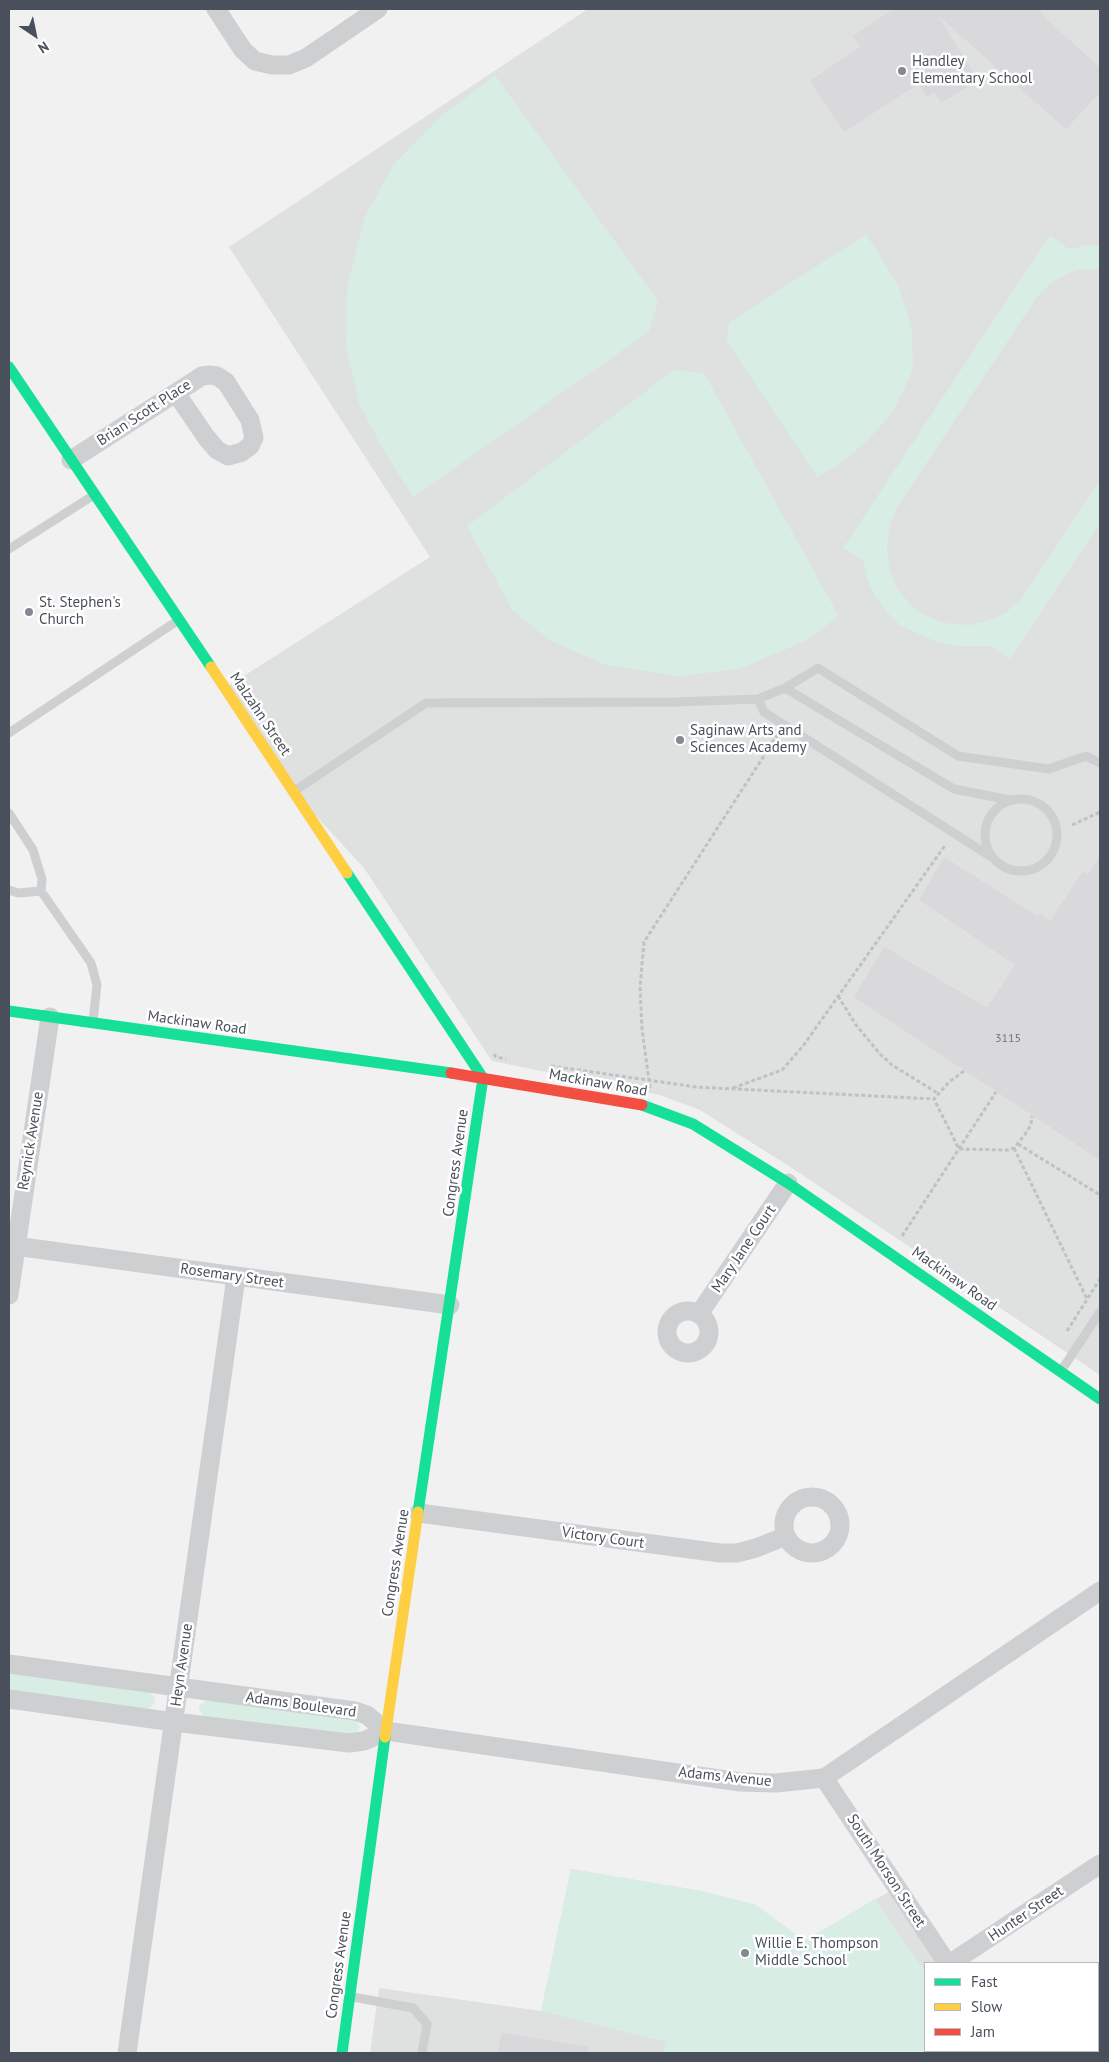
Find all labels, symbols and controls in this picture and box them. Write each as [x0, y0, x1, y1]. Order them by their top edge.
north arrow [10, 10, 60, 60]
text: N [35, 37, 52, 57]
place label: Handley Elementary School [912, 53, 1032, 88]
marker: Handley Elementary School [896, 65, 908, 77]
street label: Brian Scott Place [94, 376, 194, 450]
place label: St. Stephen's Church [39, 594, 121, 629]
marker: St. Stephen's Church [23, 606, 35, 618]
street label: Malzahn Street [226, 669, 294, 759]
place label: Saginaw Arts and Sciences Academy [690, 722, 807, 757]
marker: Saginaw Arts and Sciences Academy [674, 734, 686, 746]
street label: Mackinaw Road [146, 1007, 248, 1039]
house number: 3115 [995, 1032, 1021, 1046]
street label: Mackinaw Road [547, 1065, 649, 1101]
street label: Reynick Avenue [14, 1090, 48, 1192]
street label: Congress Avenue [440, 1108, 472, 1218]
street label: Mary Jane Court [708, 1202, 780, 1296]
street label: Mackinaw Road [908, 1243, 1000, 1315]
street label: Rosemary Street [179, 1260, 285, 1292]
street label: Congress Avenue [379, 1508, 413, 1618]
street label: Victory Court [561, 1523, 645, 1553]
street label: Heyn Avenue [167, 1622, 197, 1708]
street label: Adams Boulevard [245, 1688, 357, 1722]
street label: Adams Avenue [678, 1763, 772, 1791]
street label: South Morson Street [843, 1811, 929, 1931]
street label: Hunter Street [985, 1882, 1067, 1946]
street label: Congress Avenue [323, 1910, 355, 2020]
place label: Willie E. Thompson Middle School [755, 1935, 879, 1970]
marker: Willie E. Thompson Middle School [739, 1947, 751, 1959]
legend [924, 1962, 1099, 2052]
text: Fast [971, 1972, 998, 1991]
text: Slow [971, 1997, 1002, 2016]
text: Jam [971, 2022, 995, 2041]

